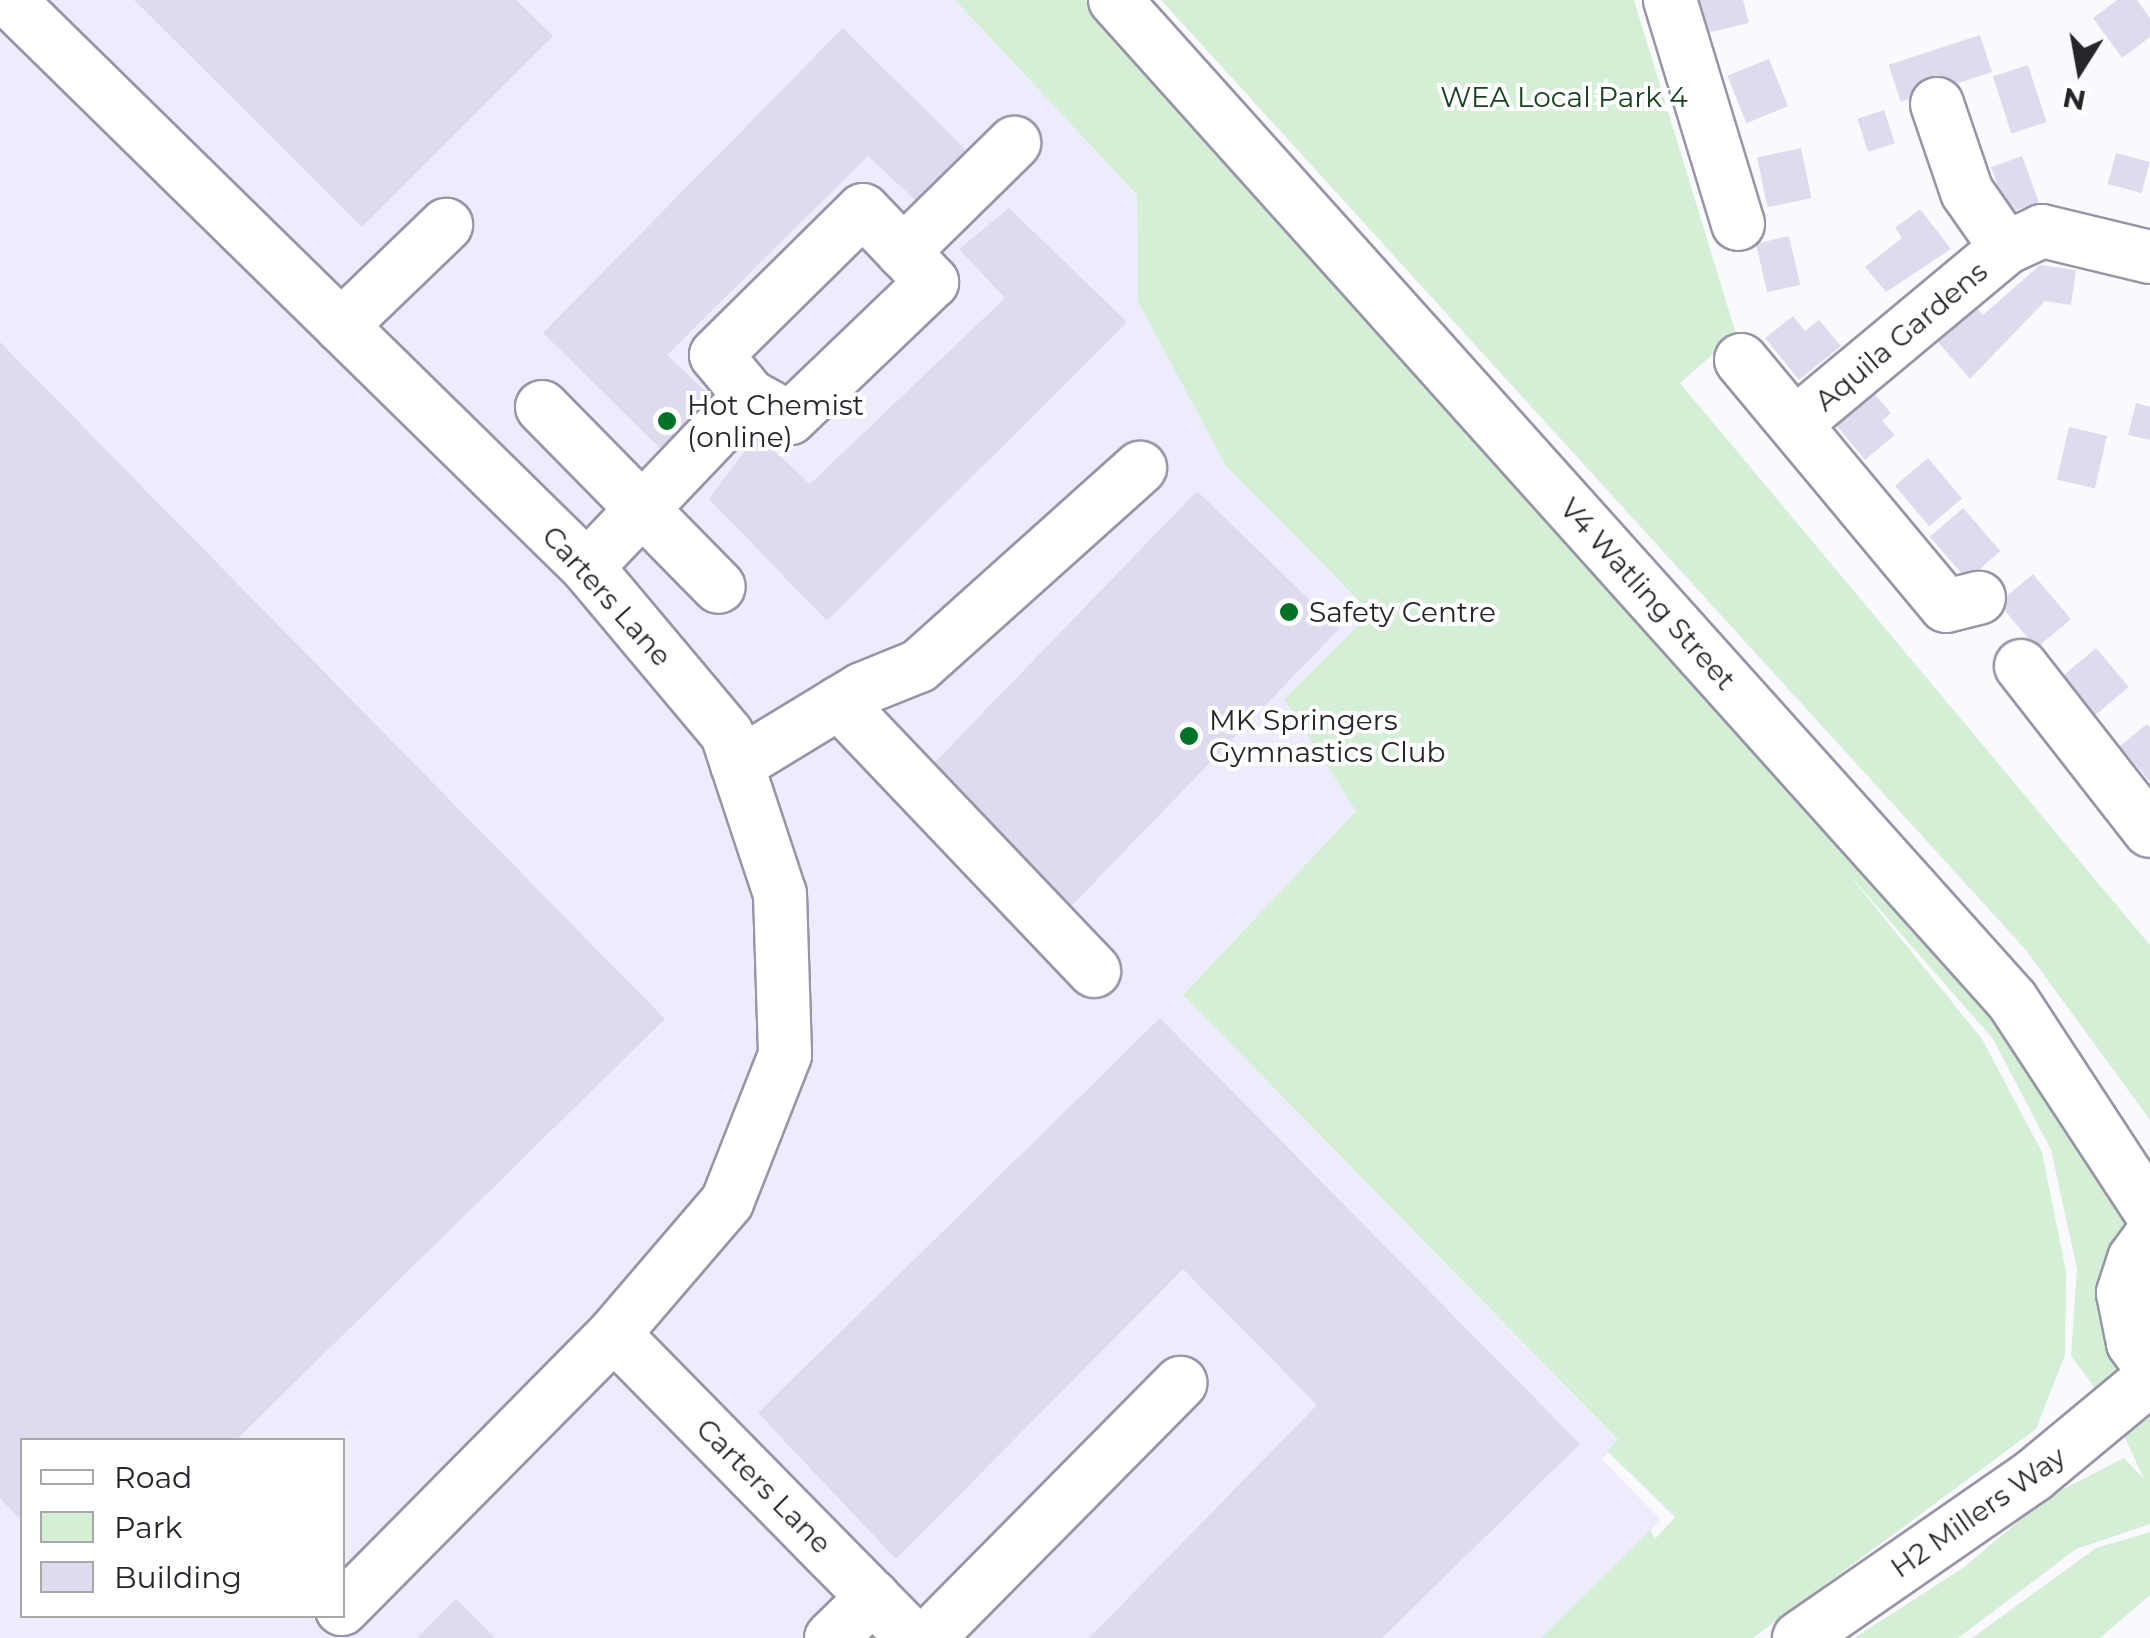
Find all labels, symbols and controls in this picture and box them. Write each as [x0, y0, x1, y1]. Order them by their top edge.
north arrow [2030, 20, 2130, 120]
park label: WEA Local Park 4 [1440, 80, 1688, 114]
text: N [2060, 81, 2089, 118]
street label: Aquila Gardens [1808, 254, 1994, 418]
place label: Hot Chemist (online) [687, 388, 864, 454]
marker: Hot Chemist (online) [656, 410, 678, 432]
street label: V4 Watling Street [1553, 491, 1743, 697]
street label: Carters Lane [535, 519, 679, 673]
place label: Safety Centre [1309, 595, 1496, 629]
marker: Safety Centre [1278, 601, 1300, 623]
place label: MK Springers Gymnastics Club [1209, 703, 1445, 769]
marker: MK Springers Gymnastics Club [1178, 725, 1200, 747]
street label: Carters Lane [690, 1412, 838, 1560]
legend [20, 1438, 345, 1618]
street label: H2 Millers Way [1884, 1439, 2072, 1585]
text: Road [114, 1459, 192, 1496]
text: Park [114, 1509, 183, 1546]
text: Building [114, 1559, 242, 1596]

